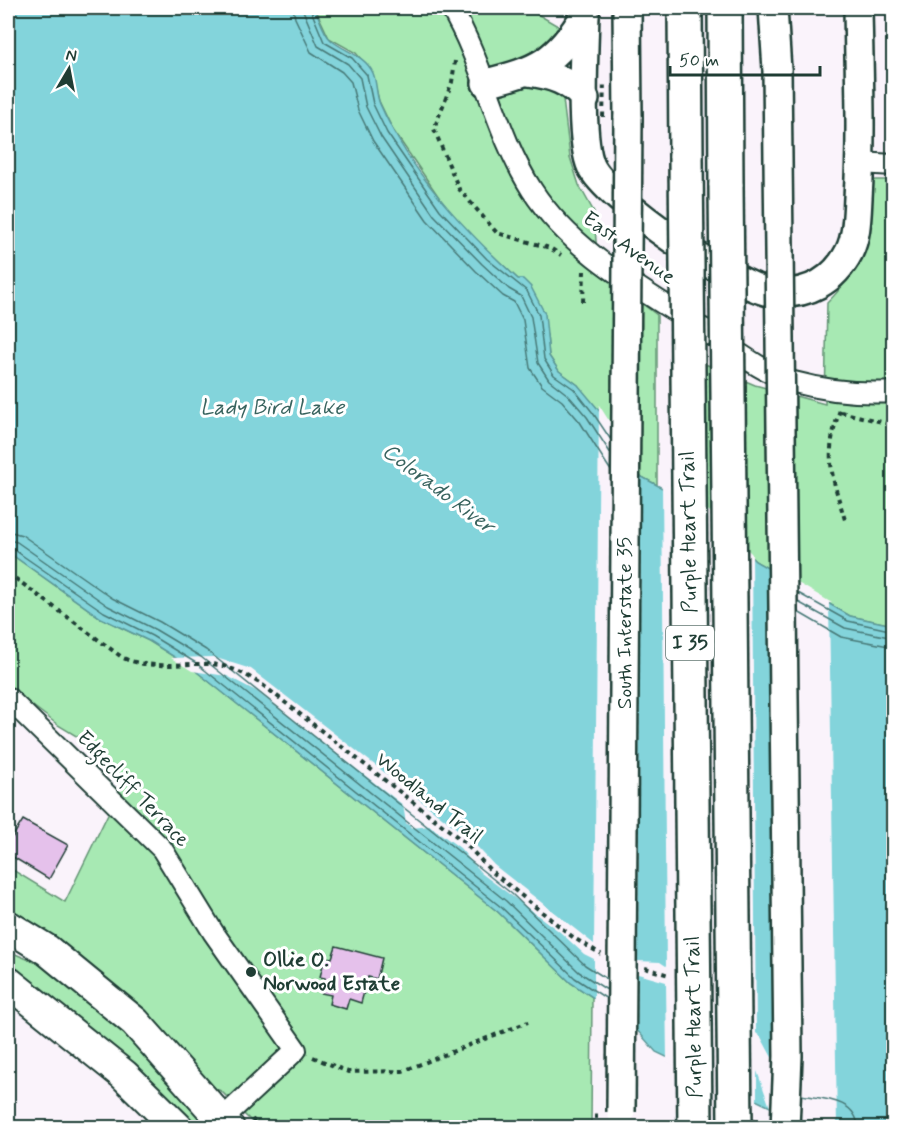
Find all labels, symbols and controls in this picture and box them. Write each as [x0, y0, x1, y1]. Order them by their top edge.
north arrow [39, 39, 99, 99]
scale bar [670, 39, 820, 77]
text: N [64, 44, 78, 67]
text: 50 m [679, 49, 719, 73]
street label: East Avenue [577, 205, 681, 291]
water label: Lady Bird Lake [200, 394, 345, 422]
water label: Colorado River [376, 438, 502, 542]
street label: Purple Heart Trail [674, 451, 704, 613]
street label: South Interstate 35 [611, 537, 639, 709]
road number: I 35 [666, 626, 714, 660]
street label: Edgecliff Terrace [69, 725, 196, 855]
street label: Woodland Trail [369, 746, 489, 850]
street label: Purple Heart Trail [679, 936, 709, 1098]
place label: Ollie O. Norwood Estate [263, 946, 400, 998]
marker: Ollie O. Norwood Estate [244, 965, 258, 979]

